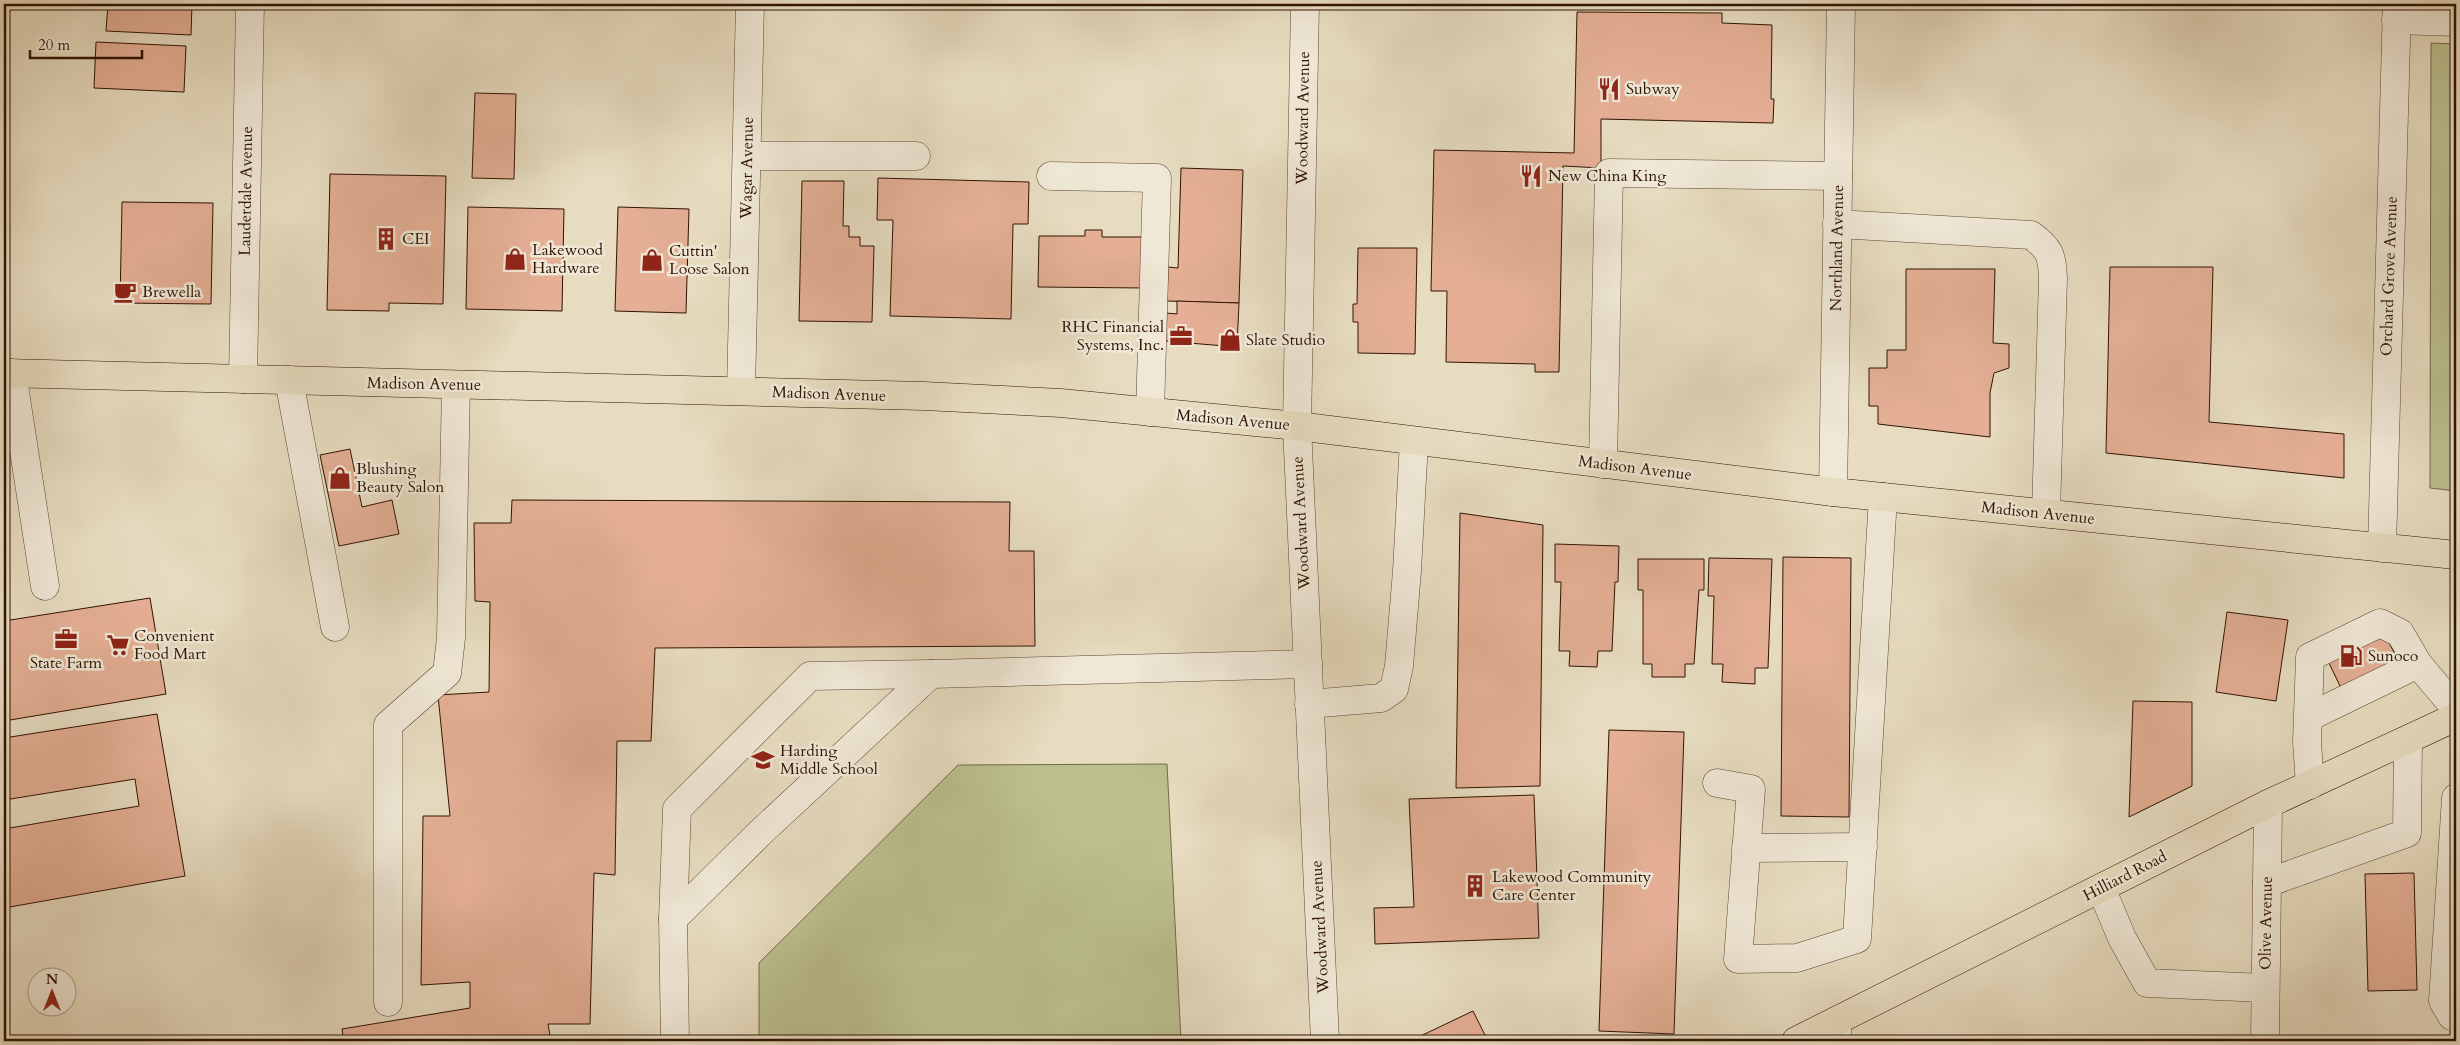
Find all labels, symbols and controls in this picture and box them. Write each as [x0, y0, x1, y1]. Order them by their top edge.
scale bar [30, 28, 142, 60]
text: 20 m [38, 35, 70, 55]
street label: Woodward Avenue [1291, 51, 1315, 186]
restaurant icon: Subway [1596, 76, 1622, 102]
place label: Subway [1626, 78, 1680, 100]
street label: Wagar Avenue [735, 117, 759, 220]
street label: Lauderdale Avenue [234, 126, 258, 256]
restaurant icon: New China King [1518, 163, 1544, 189]
place label: New China King [1548, 165, 1666, 187]
street label: Northland Avenue [1825, 184, 1849, 312]
street label: Orchard Grove Avenue [2375, 196, 2403, 356]
building icon: CEI [373, 226, 399, 252]
place label: CEI [402, 228, 430, 250]
place label: Lakewood Hardware [532, 239, 604, 279]
place label: Cuttin' Loose Salon [669, 240, 750, 280]
shop icon: Lakewood Hardware [502, 246, 528, 272]
shop icon: Cuttin' Loose Salon [639, 247, 665, 273]
cafe icon: Brewella [112, 279, 138, 305]
place label: Brewella [142, 281, 201, 303]
place label: RHC Financial Systems, Inc. [1062, 316, 1164, 356]
office icon: RHC Financial Systems, Inc. [1168, 323, 1194, 349]
shop icon: Slate Studio [1217, 327, 1243, 353]
place label: Slate Studio [1246, 329, 1325, 351]
street label: Madison Avenue [367, 372, 481, 396]
street label: Madison Avenue [772, 381, 886, 407]
street label: Madison Avenue [1175, 404, 1291, 436]
street label: Madison Avenue [1577, 450, 1693, 486]
street label: Woodward Avenue [1287, 456, 1316, 591]
place label: Blushing Beauty Salon [356, 458, 444, 498]
shop icon: Blushing Beauty Salon [327, 465, 353, 491]
street label: Madison Avenue [1980, 496, 2096, 530]
place label: Convenient Food Mart [134, 625, 214, 665]
office icon: State Farm [53, 626, 79, 652]
supermarket icon: Convenient Food Mart [105, 632, 131, 658]
fuel station icon: Sunoco [2338, 643, 2364, 669]
place label: Sunoco [2368, 645, 2419, 667]
place label: State Farm [30, 652, 102, 674]
place label: Harding Middle School [780, 740, 878, 780]
school or university icon: Harding Middle School [750, 747, 776, 773]
street label: Hilliard Road [2079, 845, 2171, 907]
street label: Woodward Avenue [1306, 860, 1335, 995]
place label: Lakewood Community Care Center [1492, 866, 1652, 906]
building icon: Lakewood Community Care Center [1462, 873, 1488, 899]
street label: Olive Avenue [2254, 876, 2278, 970]
north arrow [28, 968, 78, 1018]
text: N [46, 970, 58, 989]

